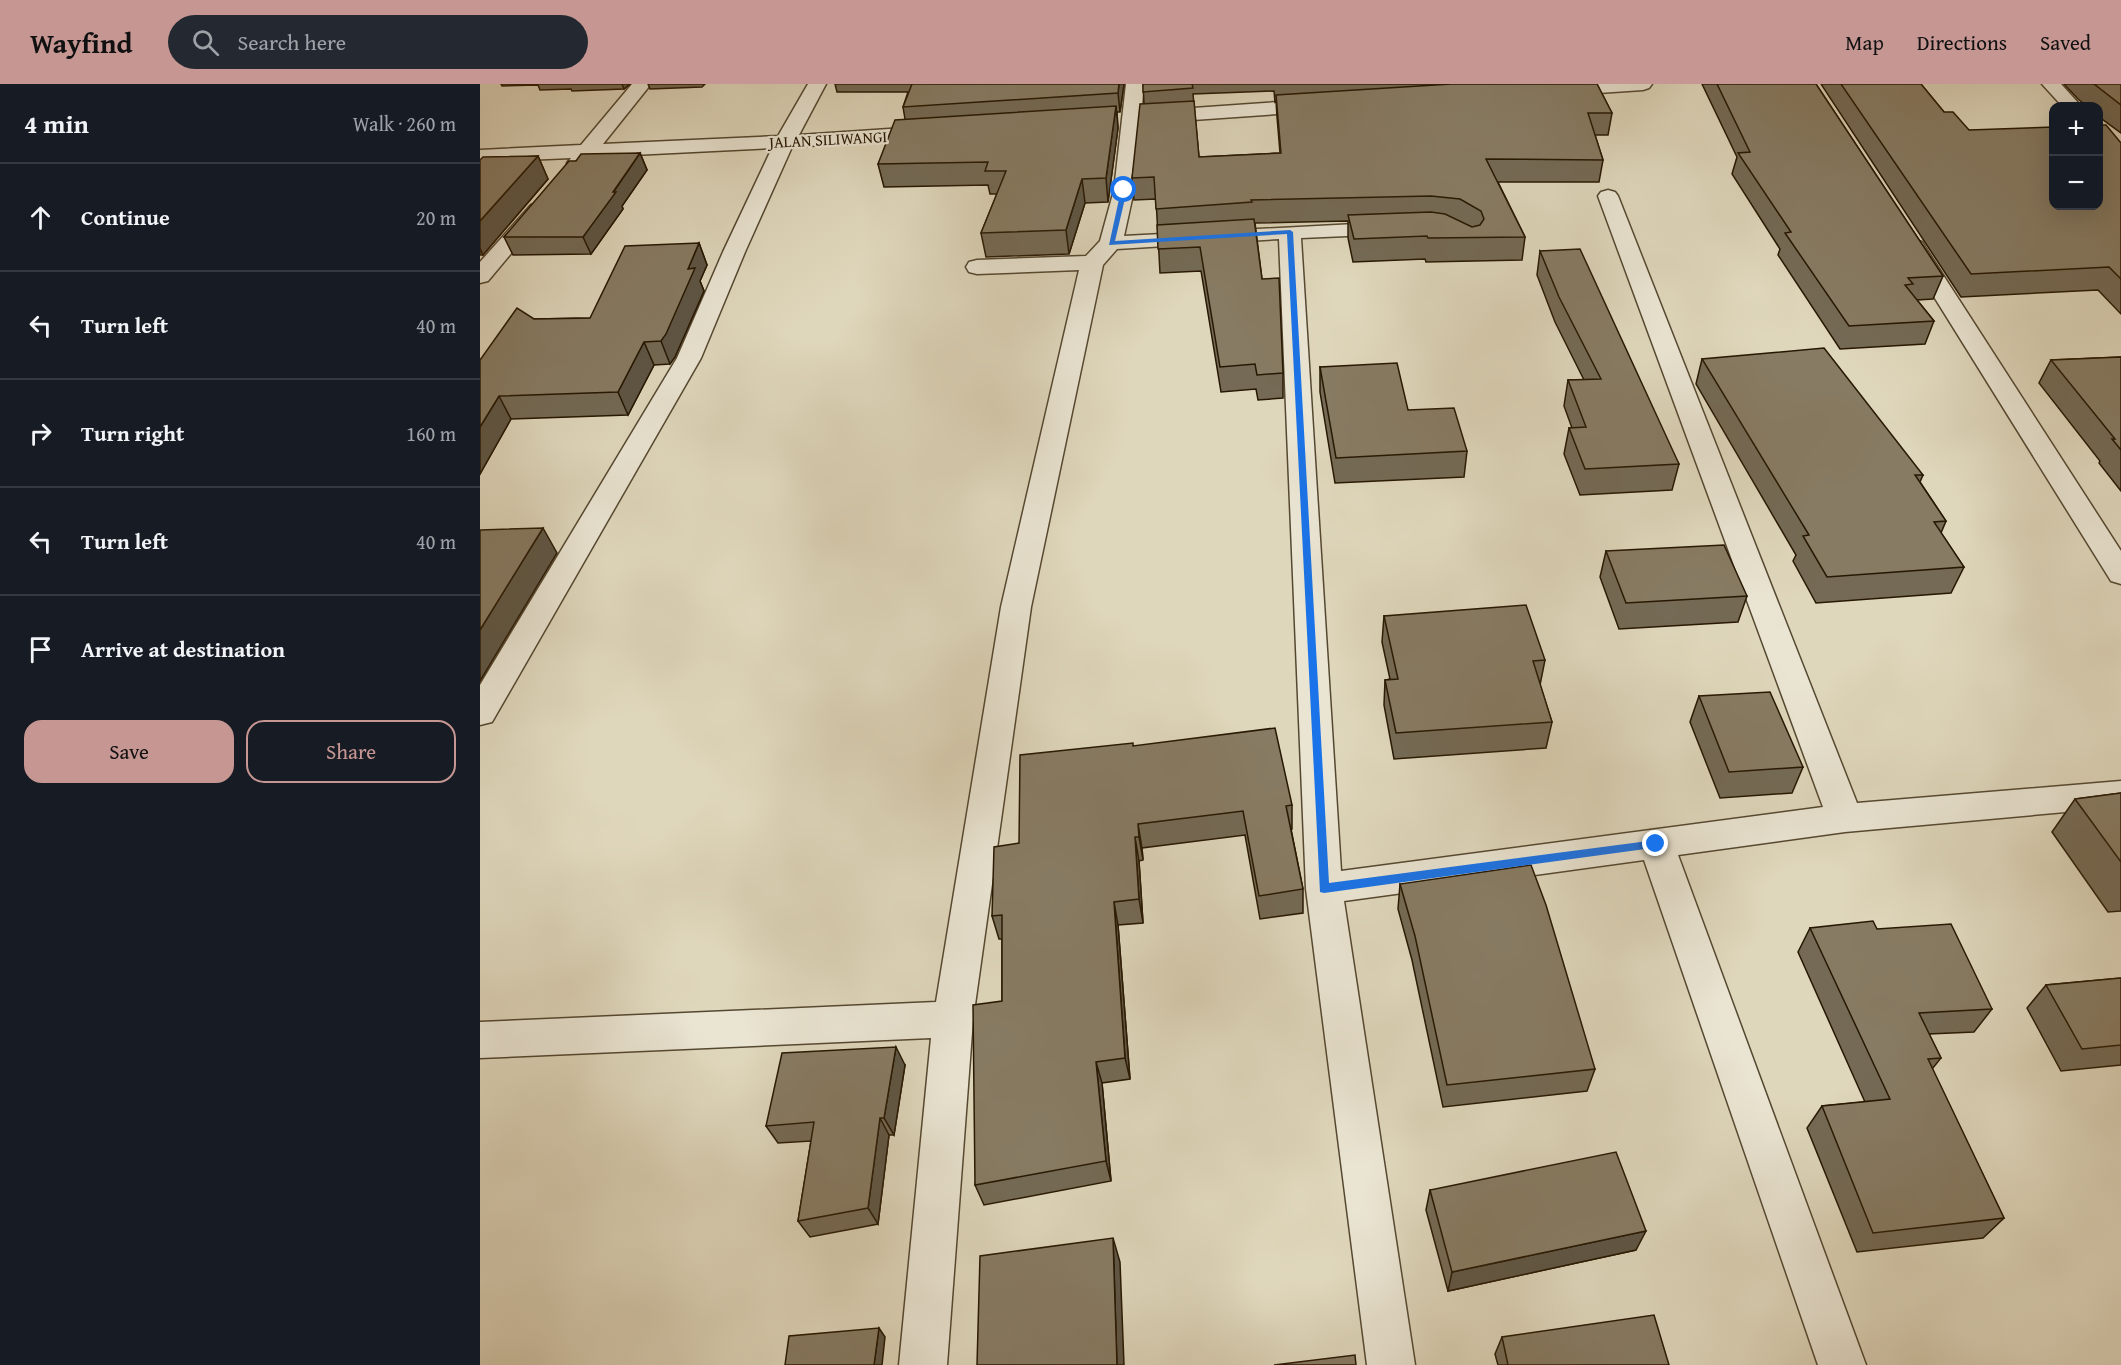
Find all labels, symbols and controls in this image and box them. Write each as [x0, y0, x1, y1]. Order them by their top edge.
search box [168, 15, 588, 69]
text: Wayfind [30, 22, 132, 63]
icon: search [189, 26, 222, 59]
text: Search here [237, 26, 346, 58]
text: Map [1845, 27, 1884, 58]
text: Directions [1917, 27, 2007, 58]
text: Saved [2040, 27, 2091, 58]
map controls [2049, 102, 2103, 210]
button: + [2049, 102, 2103, 156]
text: 4 min [24, 104, 89, 143]
text: Walk · 260 m [353, 109, 456, 138]
street label: JALAN SILIWANGI [766, 124, 888, 154]
button: − [2049, 156, 2103, 210]
route start [1110, 176, 1136, 202]
icon: ahead [24, 201, 57, 234]
text: Continue [81, 201, 170, 233]
text: 20 m [416, 203, 456, 232]
icon: left [24, 309, 57, 342]
text: Turn left [81, 309, 168, 341]
text: 40 m [416, 311, 456, 340]
icon: right [24, 417, 57, 450]
text: Turn right [81, 417, 184, 449]
text: 160 m [406, 419, 456, 448]
icon: left [24, 525, 57, 558]
text: Turn left [81, 525, 168, 557]
text: 40 m [416, 527, 456, 556]
icon: arrive [24, 633, 57, 666]
text: Arrive at destination [81, 633, 285, 665]
button: Save [24, 720, 234, 783]
button: Share [246, 720, 456, 783]
route end [1642, 830, 1668, 856]

